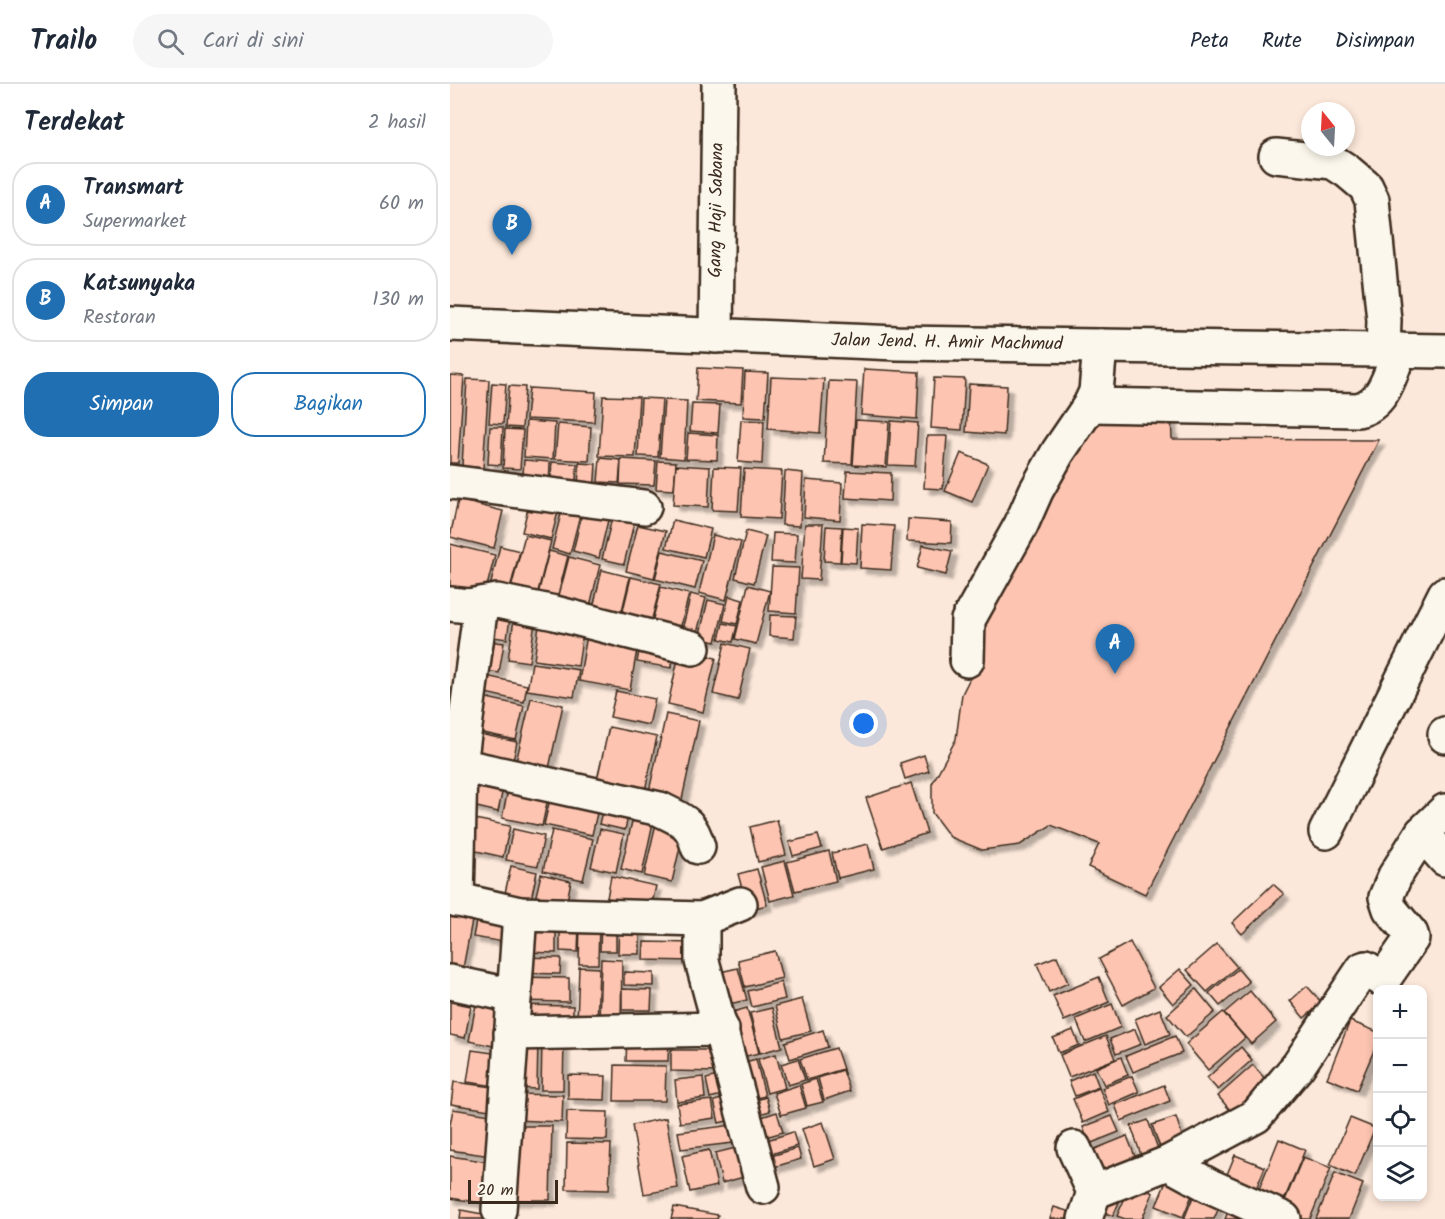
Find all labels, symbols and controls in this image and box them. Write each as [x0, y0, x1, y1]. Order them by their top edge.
search box [133, 14, 553, 68]
text: Trailo [30, 19, 97, 64]
text: Cari di sini [202, 24, 304, 59]
icon: search [154, 25, 187, 58]
text: Peta [1190, 25, 1229, 58]
text: Rute [1262, 25, 1302, 58]
text: Disimpan [1335, 25, 1415, 58]
text: Terdekat [24, 102, 125, 144]
north arrow [1301, 102, 1355, 156]
text: 2 hasil [368, 107, 426, 139]
street label: Gang Haji Sabana [701, 142, 733, 278]
text: Transmart [83, 171, 184, 206]
text: A [39, 188, 52, 220]
text: 60 m [379, 188, 424, 220]
text: Supermarket [83, 206, 186, 238]
pin: B [492, 206, 532, 255]
text: Katsunyaka [83, 267, 195, 302]
text: B [39, 284, 52, 316]
text: 130 m [372, 284, 424, 316]
text: Restoran [83, 302, 156, 334]
street label: Jalan Jend. H. Amir Machmud [831, 326, 1064, 360]
button: Simpan [24, 372, 219, 437]
button: Bagikan [231, 372, 426, 437]
pin: A [1096, 624, 1134, 674]
your location [849, 709, 878, 738]
map controls [1373, 985, 1427, 1201]
button: + [1373, 985, 1427, 1039]
button: − [1373, 1039, 1427, 1093]
button: locate [1373, 1093, 1427, 1147]
button: layers [1373, 1147, 1427, 1201]
scale bar [468, 1177, 558, 1204]
text: 20 m [477, 1178, 513, 1203]

